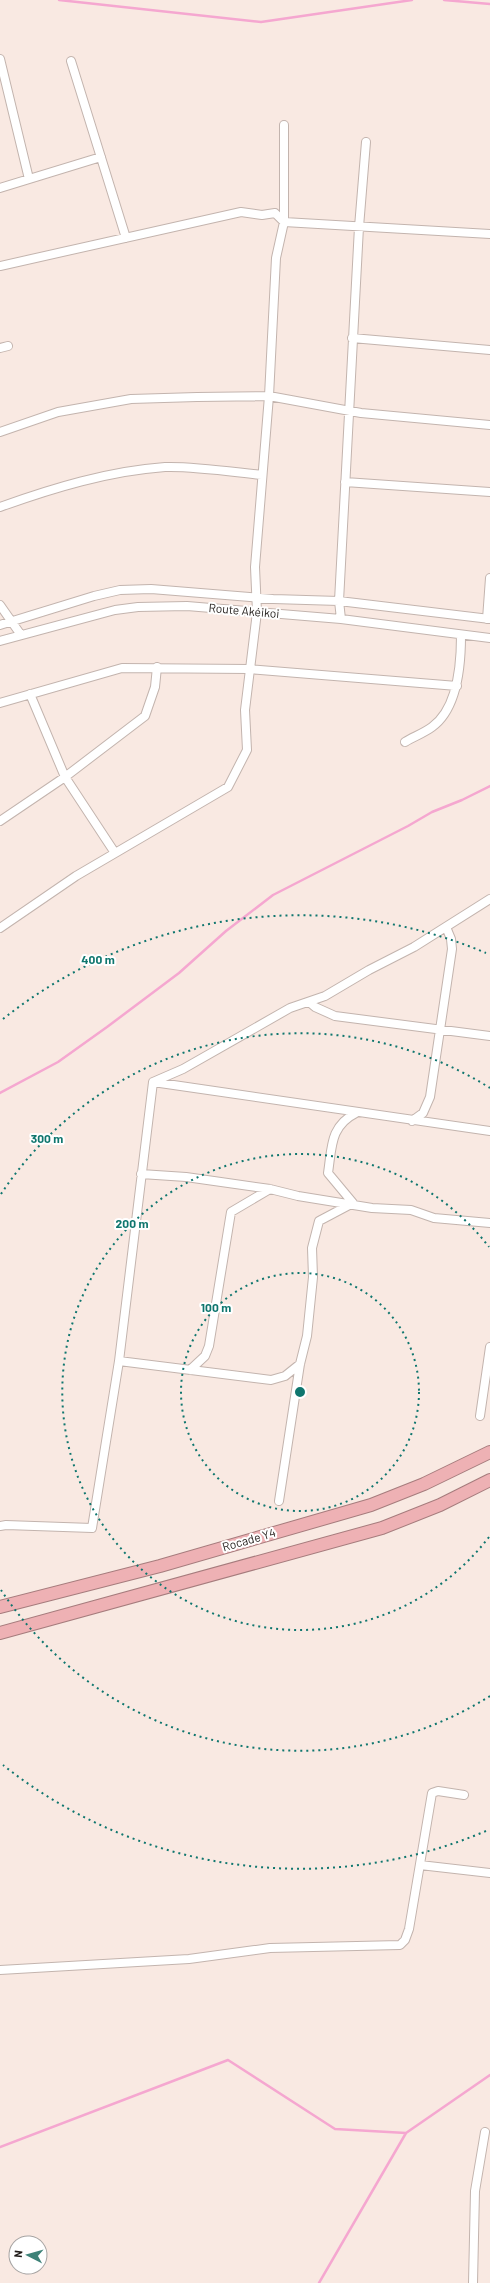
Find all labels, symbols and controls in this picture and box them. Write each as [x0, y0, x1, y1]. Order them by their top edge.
street label: Route Akéikoi [208, 600, 280, 620]
text: 400 m [81, 952, 115, 966]
text: 300 m [31, 1131, 63, 1145]
text: 200 m [116, 1216, 148, 1230]
text: 100 m [201, 1300, 231, 1314]
centre of rings [293, 1385, 307, 1399]
street label: Rocade Y4 [220, 1525, 277, 1553]
north arrow [8, 2235, 48, 2275]
text: N [11, 2250, 24, 2258]

